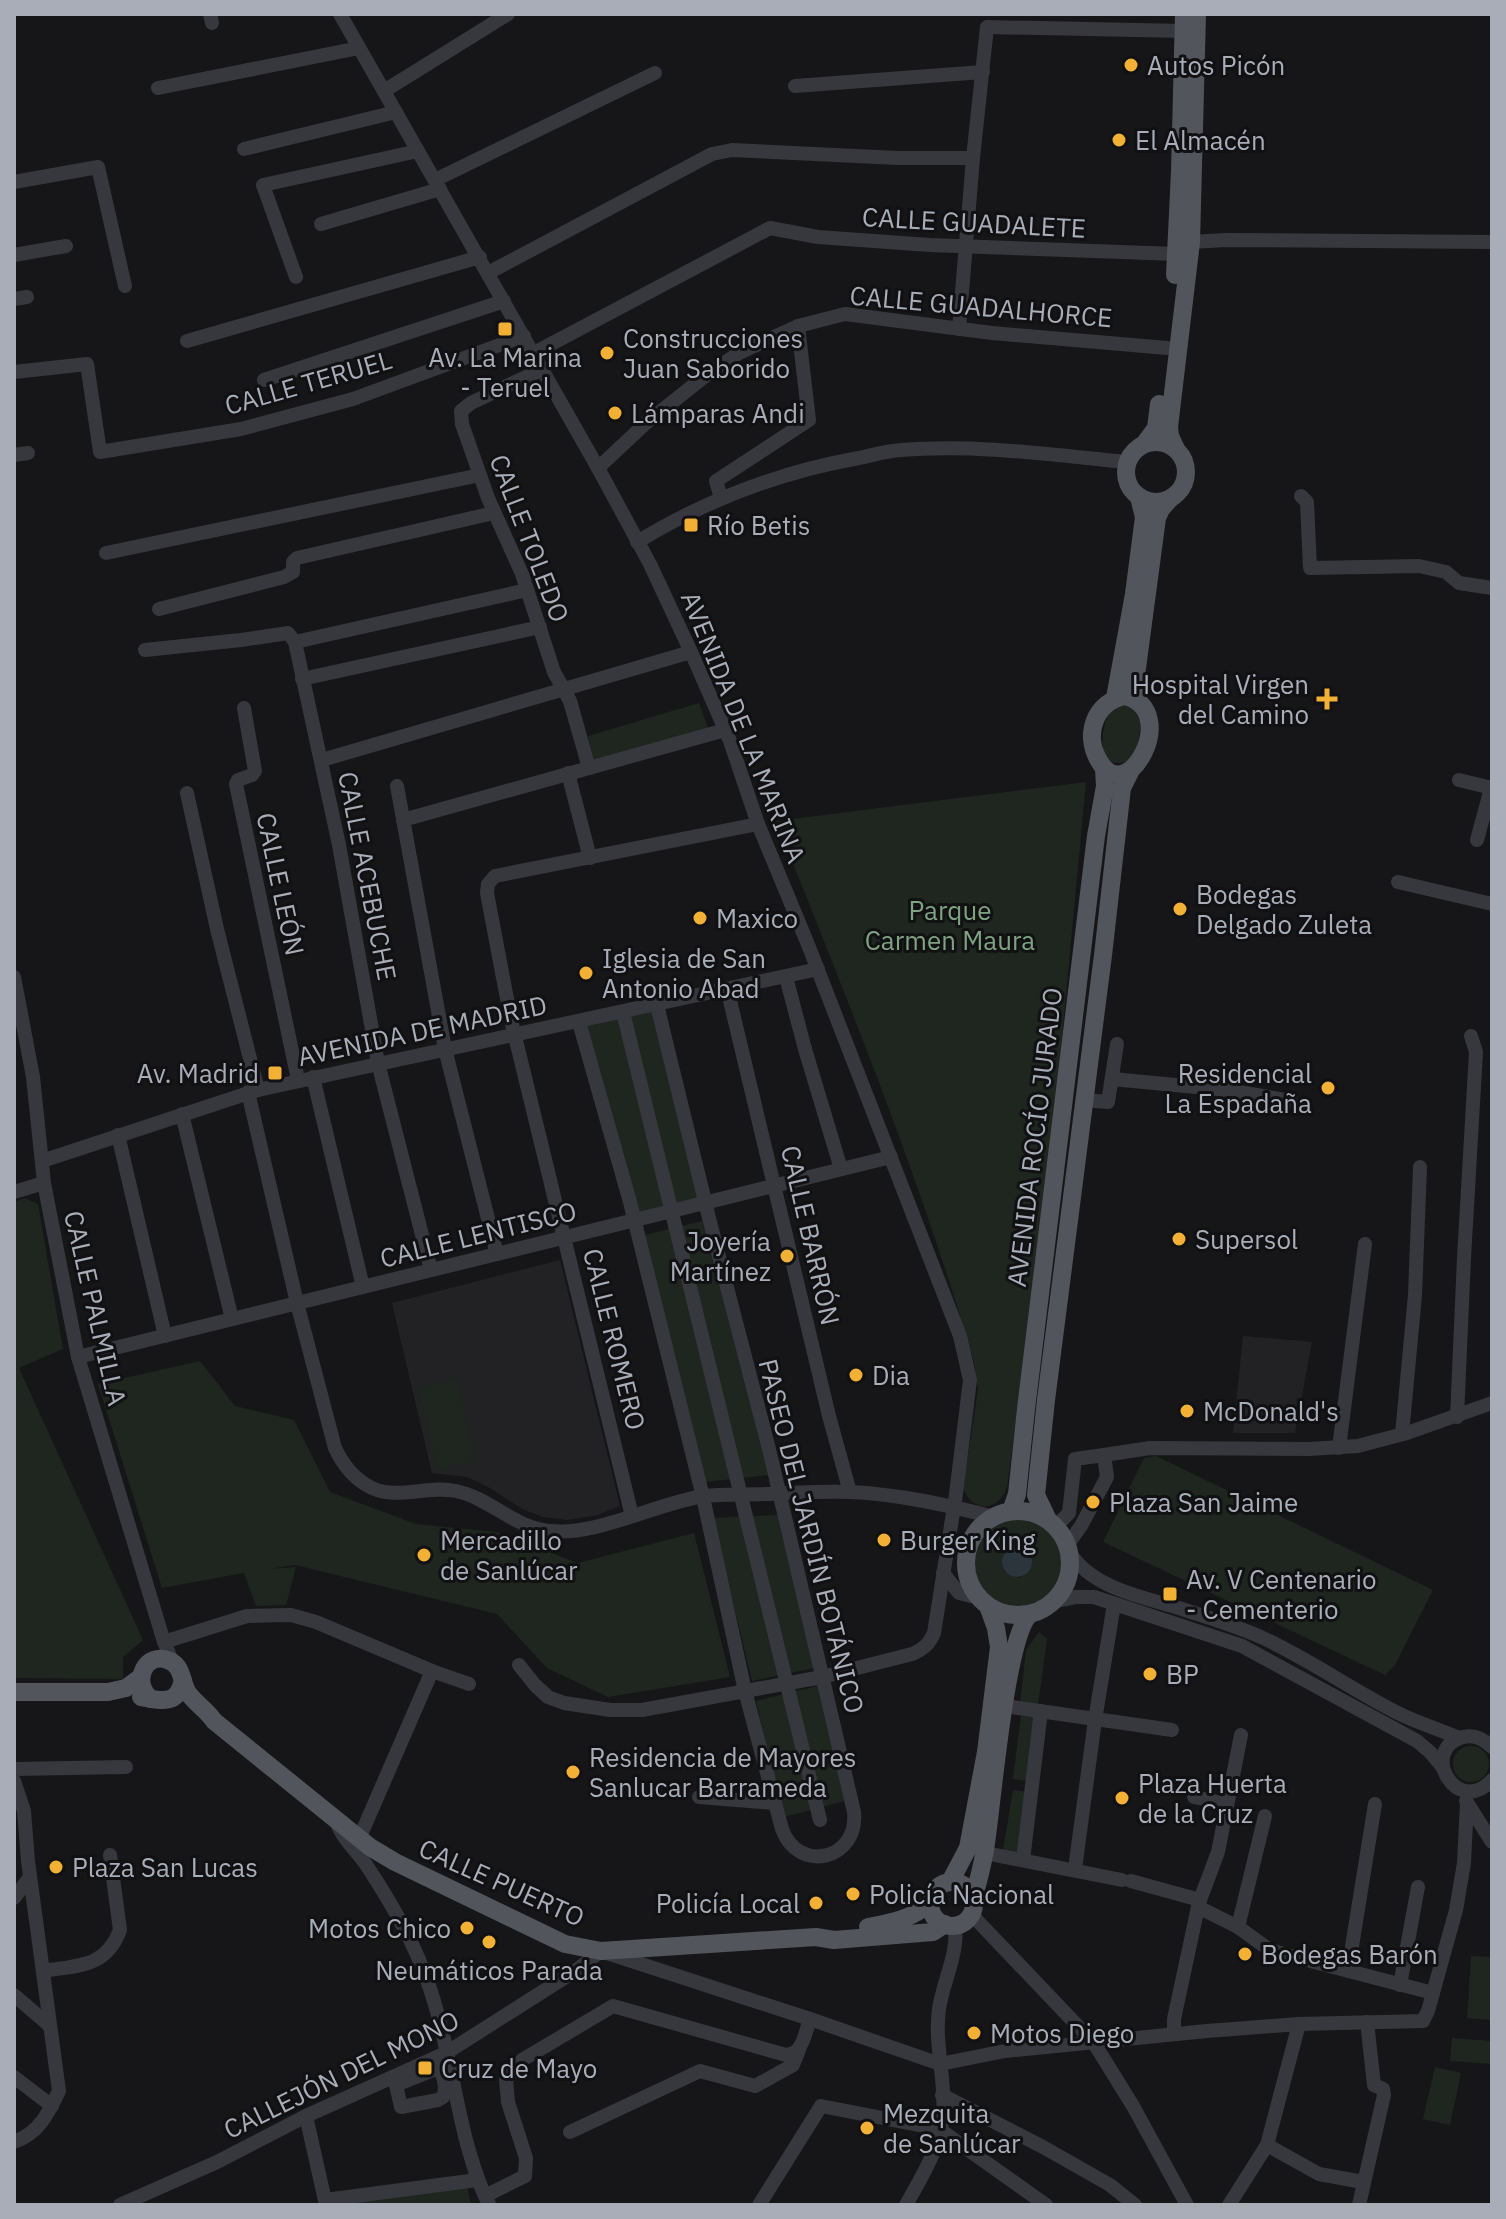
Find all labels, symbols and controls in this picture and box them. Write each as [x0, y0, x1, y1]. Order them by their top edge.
place label: Autos Picón [1147, 48, 1285, 82]
marker: Autos Picón [1122, 56, 1140, 74]
place label: El Almacén [1135, 123, 1266, 157]
marker: El Almacén [1110, 131, 1128, 149]
street label: CALLE GUADALETE [861, 199, 1087, 245]
street label: CALLE GUADALHORCE [848, 278, 1114, 334]
marker: Av. La Marina - Teruel [496, 320, 514, 338]
place label: Construcciones Juan Saborido [623, 321, 803, 385]
place label: Av. La Marina - Teruel [428, 340, 582, 404]
street label: CALLE TERUEL [220, 342, 396, 422]
marker: Construcciones Juan Saborido [598, 344, 616, 362]
place label: Lámparas Andi [631, 396, 805, 430]
marker: Lámparas Andi [606, 404, 624, 422]
street label: CALLE TOLEDO [482, 449, 578, 627]
place label: Río Betis [707, 508, 810, 542]
marker: Río Betis [682, 516, 700, 534]
street label: AVENIDA DE LA MARINA [674, 586, 814, 868]
place label: Hospital Virgen del Camino [1132, 667, 1309, 731]
marker: Hospital Virgen del Camino [1316, 688, 1338, 710]
street label: CALLE ACEBUCHE [331, 769, 405, 983]
street label: CALLE LEÓN [249, 809, 313, 959]
place label: Bodegas Delgado Zuleta [1196, 877, 1372, 941]
park label: Parque Carmen Maura [865, 893, 1035, 957]
marker: Bodegas Delgado Zuleta [1171, 900, 1189, 918]
place label: Maxico [716, 901, 798, 935]
marker: Maxico [691, 909, 709, 927]
place label: Iglesia de San Antonio Abad [602, 941, 766, 1005]
marker: Iglesia de San Antonio Abad [577, 964, 595, 982]
street label: AVENIDA ROCÍO JURADO [999, 985, 1069, 1289]
street label: AVENIDA DE MADRID [294, 987, 550, 1073]
place label: Av. Madrid [137, 1056, 259, 1090]
place label: Residencial La Espadaña [1165, 1056, 1312, 1120]
marker: Av. Madrid [266, 1064, 284, 1082]
marker: Residencial La Espadaña [1319, 1079, 1337, 1097]
street label: CALLE BARRÓN [774, 1142, 848, 1328]
street label: CALLE LENTISCO [376, 1193, 580, 1275]
street label: CALLE PALMILLA [57, 1207, 135, 1409]
place label: Supersol [1195, 1222, 1298, 1256]
place label: Joyería Martínez [670, 1224, 771, 1288]
marker: Supersol [1170, 1230, 1188, 1248]
street label: CALLE ROMERO [576, 1245, 654, 1433]
marker: Joyería Martínez [778, 1247, 796, 1265]
street label: PASEO DEL JARDÍN BOTÁNICO [751, 1355, 873, 1717]
place label: Dia [872, 1358, 910, 1392]
marker: Dia [847, 1366, 865, 1384]
place label: McDonald's [1203, 1394, 1339, 1428]
marker: McDonald's [1178, 1402, 1196, 1420]
place label: Plaza San Jaime [1109, 1485, 1298, 1519]
marker: Plaza San Jaime [1084, 1493, 1102, 1511]
place label: Mercadillo de Sanlúcar [440, 1523, 578, 1587]
place label: Burger King [900, 1523, 1036, 1557]
marker: Burger King [875, 1531, 893, 1549]
marker: Mercadillo de Sanlúcar [415, 1546, 433, 1564]
place label: Av. V Centenario - Cementerio [1186, 1562, 1377, 1626]
marker: Av. V Centenario - Cementerio [1161, 1585, 1179, 1603]
place label: BP [1166, 1657, 1199, 1691]
marker: BP [1141, 1665, 1159, 1683]
place label: Residencia de Mayores Sanlucar Barrameda [589, 1740, 857, 1804]
marker: Residencia de Mayores Sanlucar Barrameda [564, 1763, 582, 1781]
place label: Plaza Huerta de la Cruz [1138, 1766, 1287, 1830]
marker: Plaza Huerta de la Cruz [1113, 1789, 1131, 1807]
street label: CALLE PUERTO [414, 1830, 590, 1934]
place label: Plaza San Lucas [72, 1850, 258, 1884]
marker: Plaza San Lucas [47, 1858, 65, 1876]
place label: Policía Nacional [869, 1877, 1054, 1911]
marker: Policía Nacional [844, 1885, 862, 1903]
place label: Policía Local [656, 1886, 800, 1920]
marker: Policía Local [807, 1894, 825, 1912]
place label: Motos Chico [308, 1911, 451, 1945]
marker: Motos Chico [458, 1919, 476, 1937]
marker: Neumáticos Parada [480, 1933, 498, 1951]
place label: Bodegas Barón [1261, 1937, 1438, 1971]
marker: Bodegas Barón [1236, 1945, 1254, 1963]
place label: Neumáticos Parada [375, 1953, 603, 1987]
street label: CALLEJÓN DEL MONO [218, 2002, 464, 2146]
place label: Motos Diego [990, 2016, 1134, 2050]
marker: Motos Diego [965, 2024, 983, 2042]
place label: Cruz de Mayo [441, 2051, 597, 2085]
marker: Cruz de Mayo [416, 2059, 434, 2077]
place label: Mezquita de Sanlúcar [883, 2096, 1021, 2160]
marker: Mezquita de Sanlúcar [858, 2119, 876, 2137]

